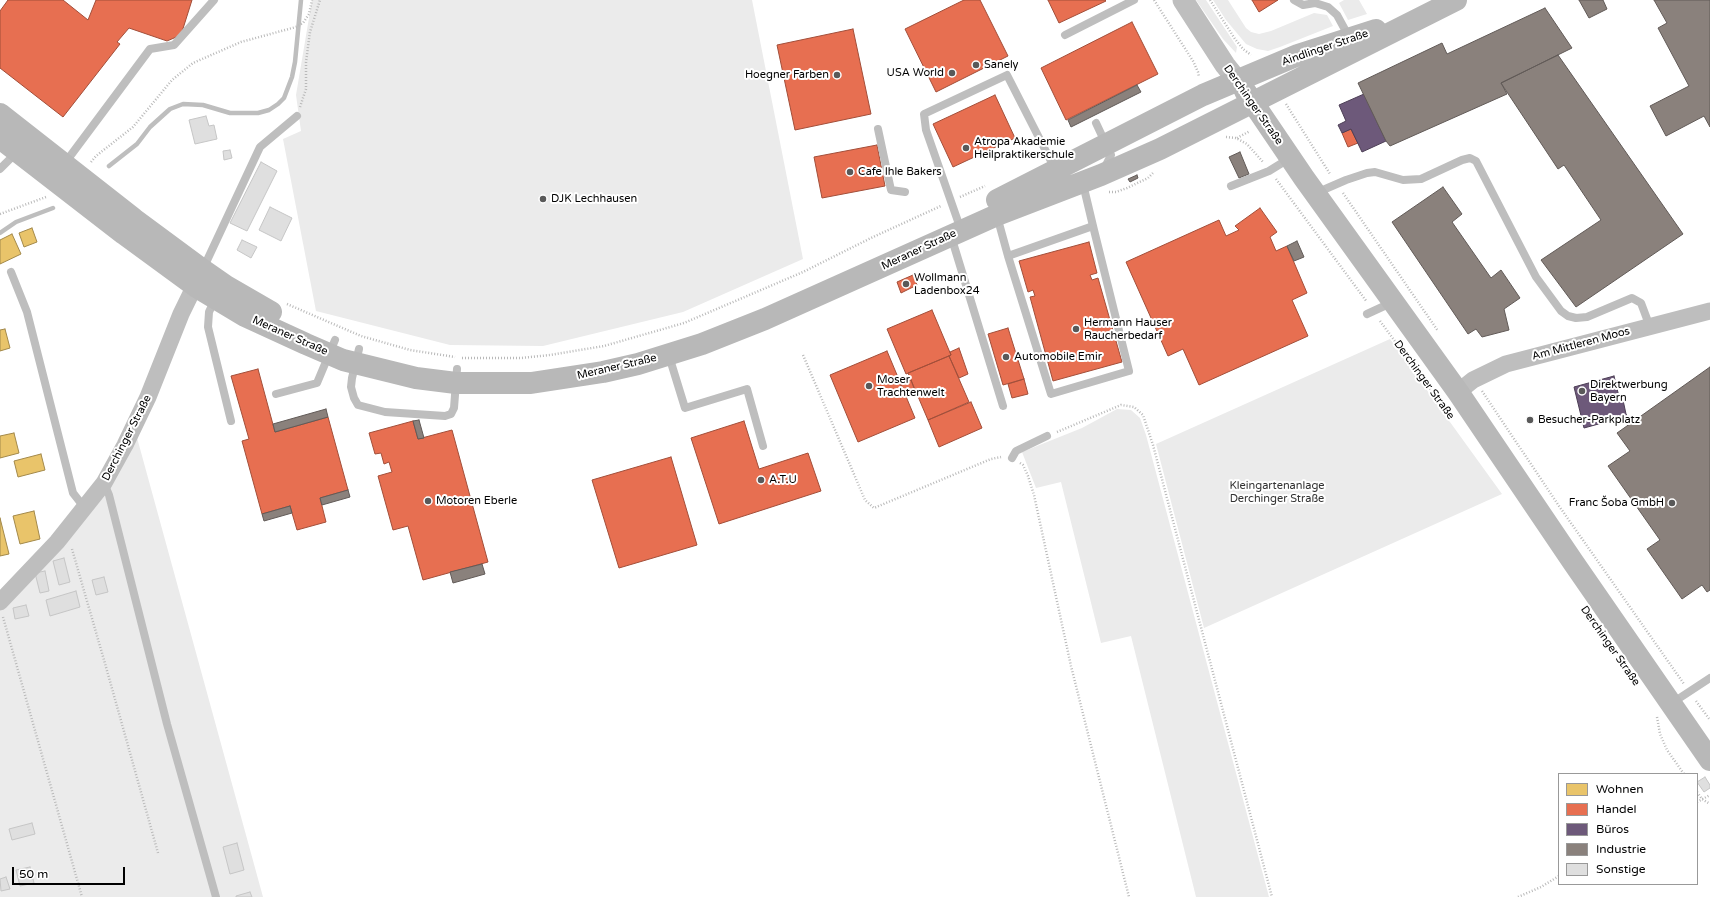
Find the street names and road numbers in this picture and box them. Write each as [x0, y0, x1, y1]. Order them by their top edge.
street label: Aindlinger Straße [1280, 27, 1370, 69]
street label: Derchinger Straße [1220, 62, 1286, 148]
street label: Meraner Straße [879, 227, 959, 273]
street label: Meraner Straße [250, 313, 330, 359]
street label: Am Mittleren Moos [1531, 325, 1631, 363]
street label: Derchinger Straße [1391, 338, 1457, 422]
street label: Meraner Straße [576, 351, 658, 383]
street label: Derchinger Straße [100, 393, 154, 483]
street label: Derchinger Straße [1577, 603, 1643, 689]

